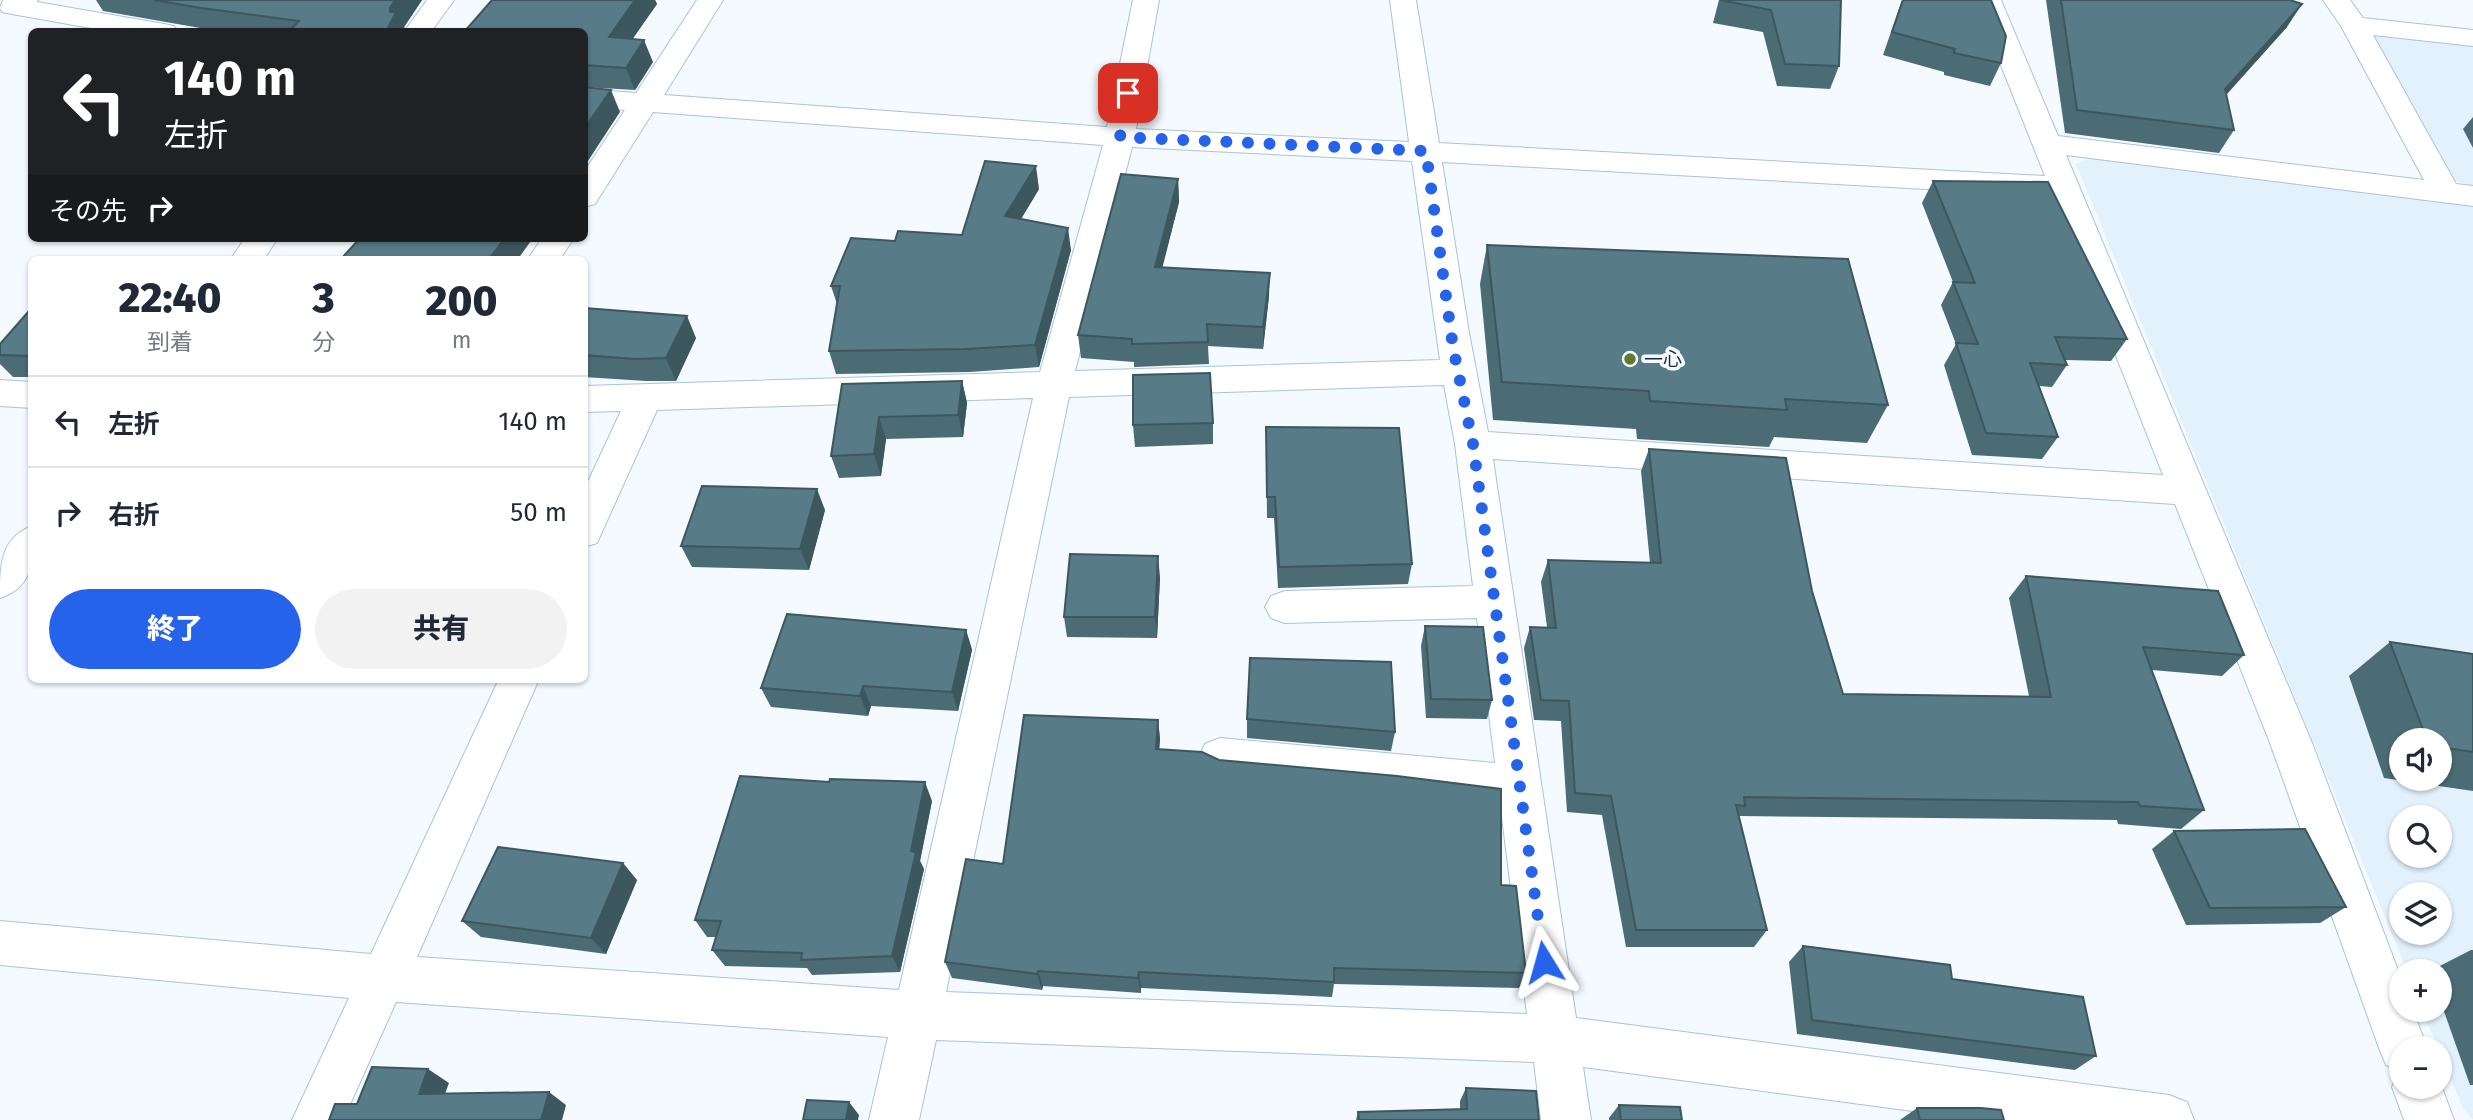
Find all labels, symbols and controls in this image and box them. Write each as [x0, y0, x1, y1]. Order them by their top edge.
text: 140 m [164, 49, 296, 108]
icon: left [49, 56, 140, 147]
pin [1098, 63, 1158, 123]
icon: arrive [1109, 74, 1147, 112]
text: 左折 [164, 116, 228, 154]
icon: right [141, 189, 179, 227]
text: その先 [49, 196, 127, 227]
text: 22:40 [119, 273, 221, 323]
text: 3 [312, 273, 335, 323]
text: 200 [426, 276, 497, 326]
text: m [452, 326, 471, 354]
text: 到着 [147, 328, 193, 356]
text: 分 [312, 328, 335, 356]
place label: 一心 [1644, 348, 1682, 371]
marker: 一心 [1622, 351, 1638, 367]
icon: left [49, 403, 87, 441]
text: 140 m [498, 406, 567, 437]
text: 左折 [108, 409, 160, 440]
icon: right [49, 494, 87, 532]
text: 50 m [510, 497, 567, 528]
text: 右折 [108, 500, 160, 531]
button: 終了 [49, 589, 301, 669]
button: 共有 [315, 589, 567, 669]
map controls [2389, 728, 2452, 1099]
button: sound [2389, 728, 2452, 791]
button: search [2389, 805, 2452, 868]
button: layers [2389, 882, 2452, 945]
position arrow [1507, 925, 1581, 999]
button: + [2389, 959, 2452, 1022]
button: − [2389, 1036, 2452, 1099]

